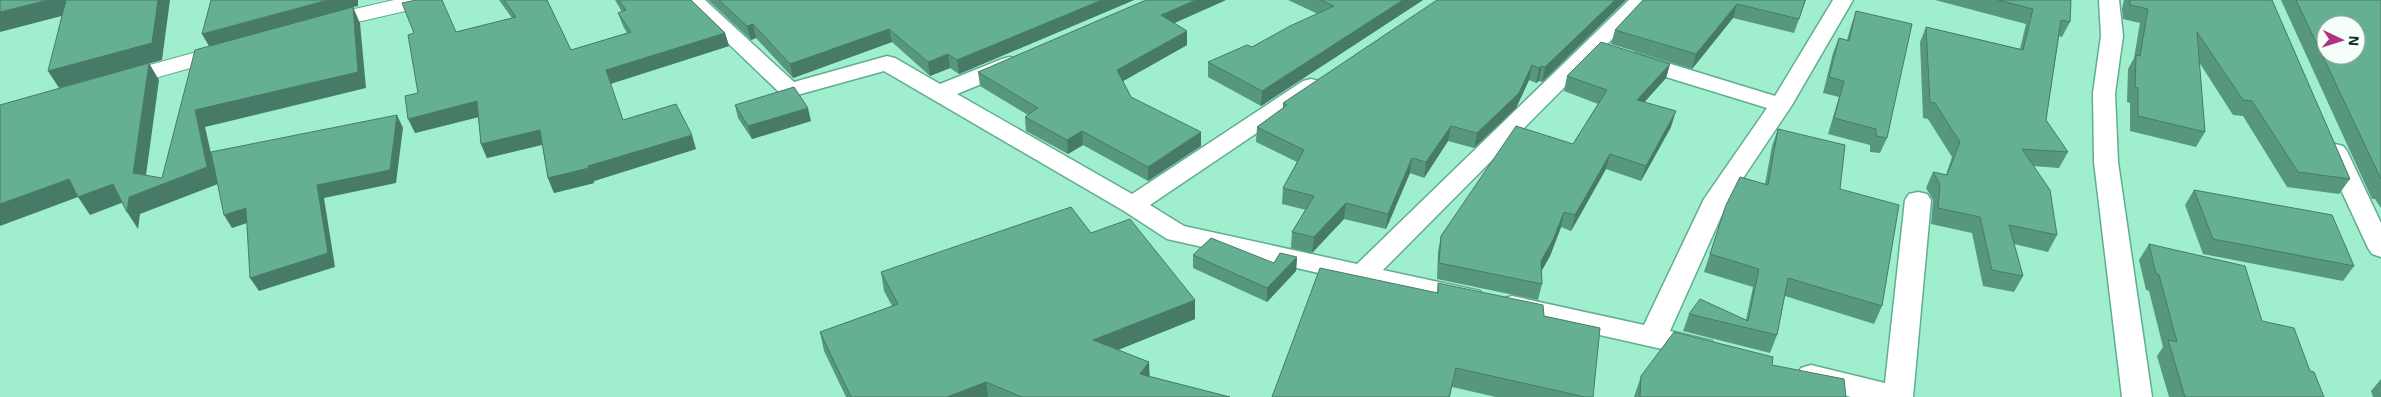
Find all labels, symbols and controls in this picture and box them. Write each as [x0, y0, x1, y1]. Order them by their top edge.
north arrow [2316, 15, 2366, 65]
text: N [2346, 35, 2363, 47]

